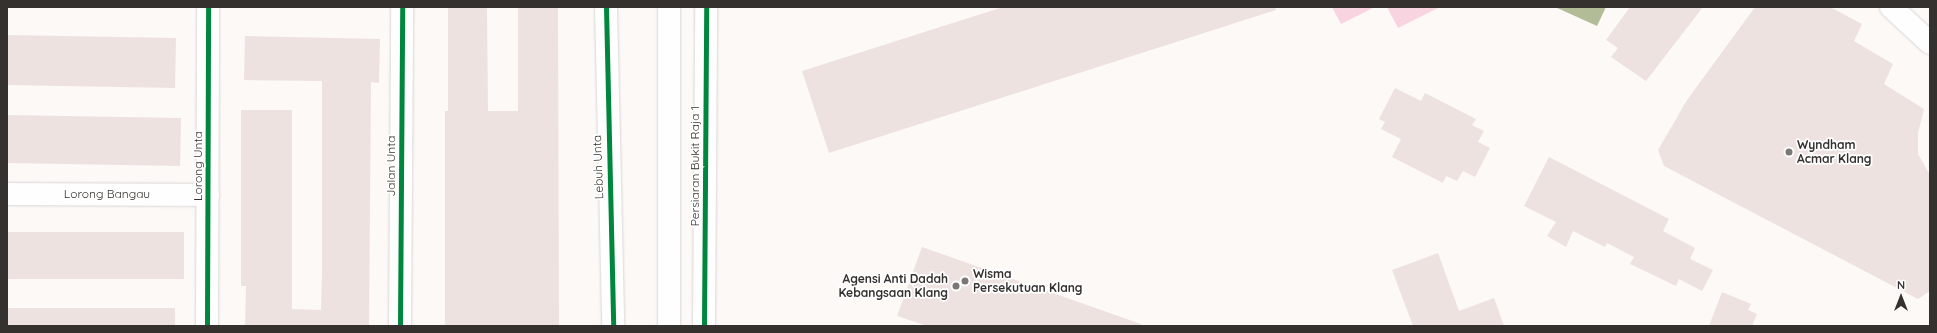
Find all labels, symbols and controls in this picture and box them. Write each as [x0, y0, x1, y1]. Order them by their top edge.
street label: Persiaran Bukit Raja 1 [688, 106, 702, 226]
street label: Lorong Unta [191, 131, 205, 201]
street label: Jalan Unta [384, 135, 398, 197]
street label: Lebuh Unta [590, 135, 606, 199]
place label: Wyndham Acmar Klang [1797, 138, 1872, 166]
marker: Wyndham Acmar Klang [1784, 147, 1794, 157]
street label: Lorong Bangau [64, 187, 150, 201]
place label: Wisma Persekutuan Klang [973, 267, 1083, 295]
place label: Agensi Anti Dadah Kebangsaan Klang [839, 272, 948, 300]
marker: Wisma Persekutuan Klang [960, 276, 970, 286]
north arrow [1881, 277, 1921, 317]
text: N [1897, 278, 1905, 292]
marker: Agensi Anti Dadah Kebangsaan Klang [951, 281, 961, 291]

